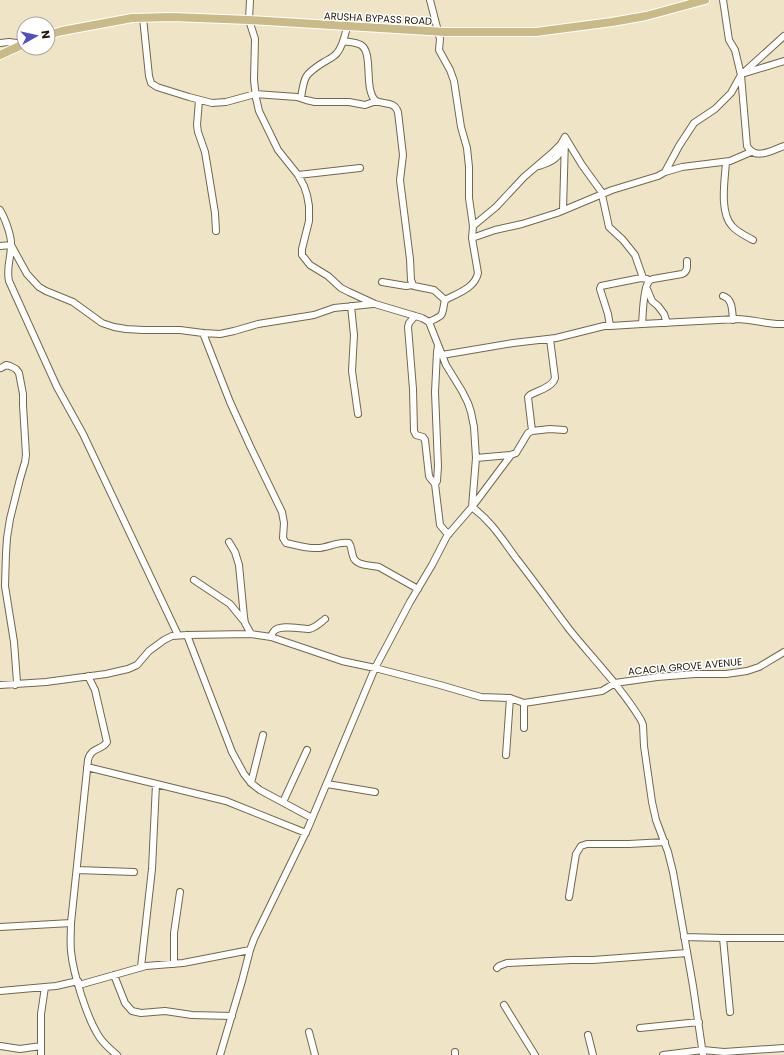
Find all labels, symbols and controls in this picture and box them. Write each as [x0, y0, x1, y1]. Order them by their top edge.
street label: ARUSHA BYPASS ROAD [323, 8, 433, 29]
north arrow [16, 16, 56, 56]
text: N [37, 29, 54, 40]
street label: ACACIA GROVE AVENUE [627, 654, 743, 679]

